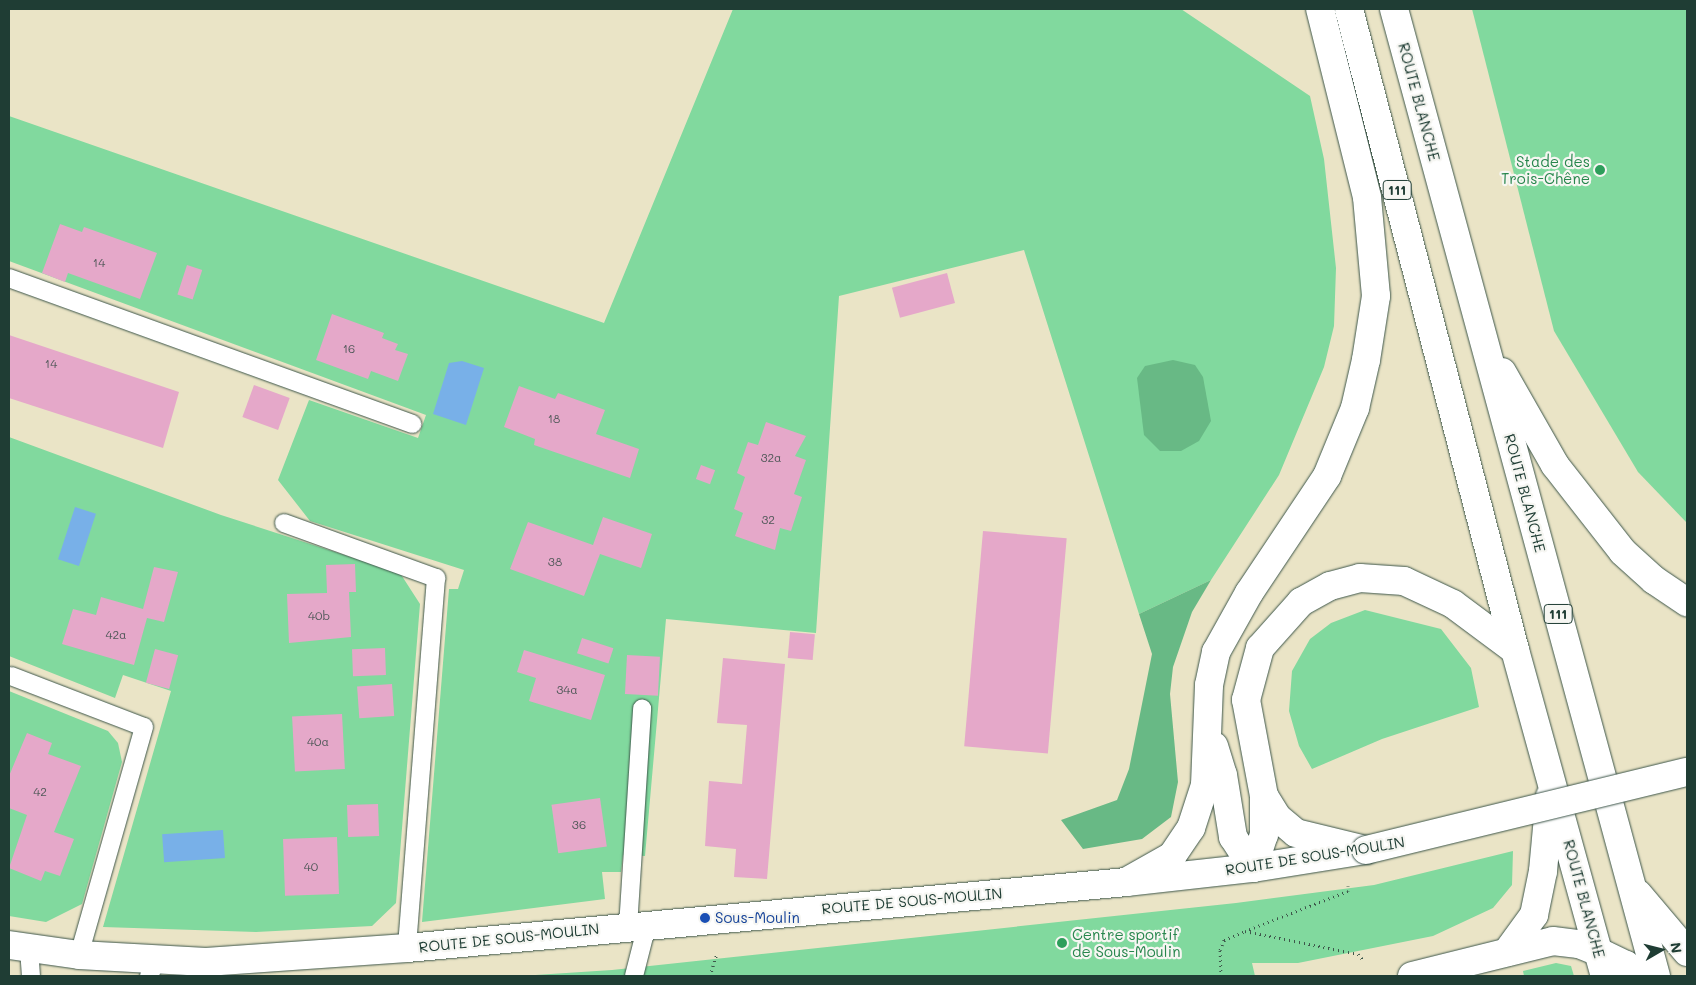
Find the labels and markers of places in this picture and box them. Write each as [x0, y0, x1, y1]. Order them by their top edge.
place label: Stade des Trois-Chêne [1501, 152, 1590, 187]
marker: Stade des Trois-Chêne [1594, 164, 1606, 176]
place label: Sous-Moulin [715, 909, 800, 927]
marker: Sous-Moulin [699, 912, 711, 924]
place label: Centre sportif de Sous-Moulin [1072, 925, 1180, 960]
marker: Centre sportif de Sous-Moulin [1056, 937, 1068, 949]

